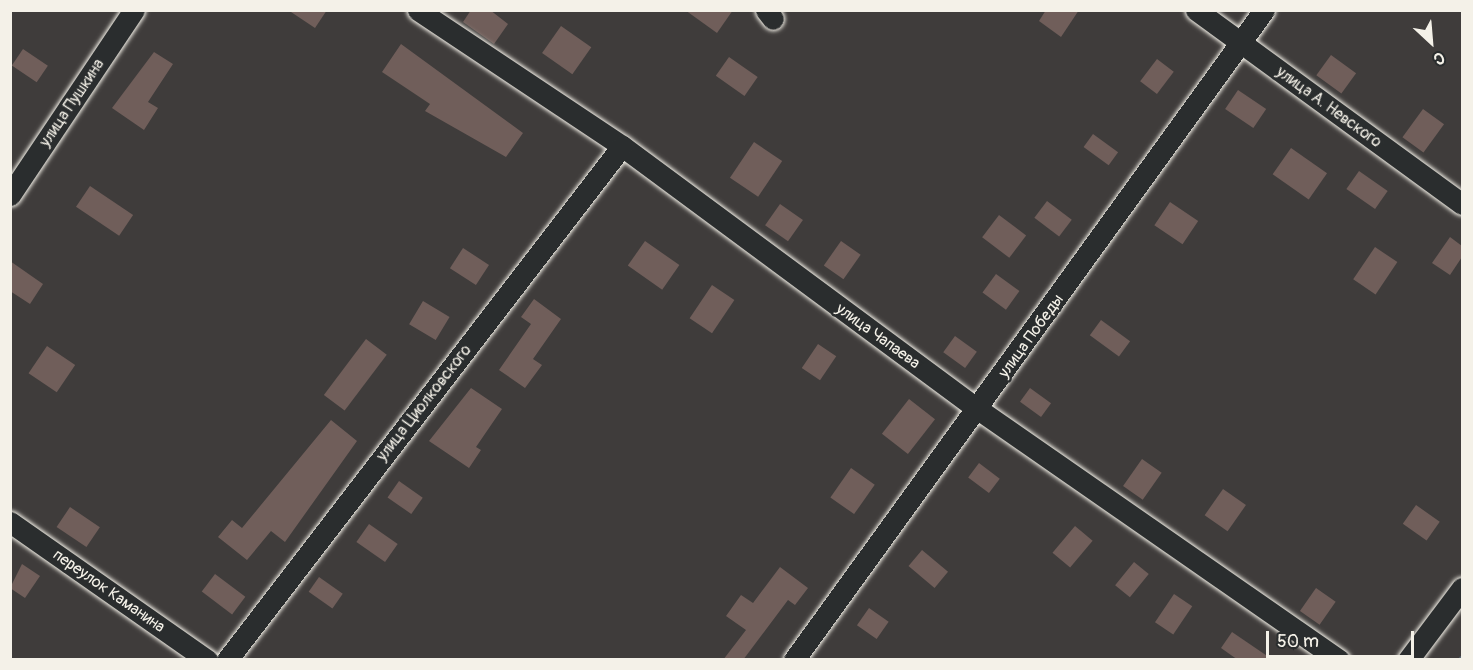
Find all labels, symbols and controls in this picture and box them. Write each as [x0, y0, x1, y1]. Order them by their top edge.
north arrow [1401, 12, 1461, 72]
text: С [1430, 47, 1448, 69]
street label: улица Пушкина [36, 55, 108, 151]
street label: улица А. Невского [1273, 62, 1385, 152]
street label: улица Победы [994, 291, 1068, 381]
street label: улица Чапаева [832, 299, 924, 373]
street label: улица Циолковского [373, 341, 475, 465]
street label: переулок Каманина [49, 545, 169, 637]
scale bar [1269, 619, 1418, 657]
text: 50 m [1277, 630, 1319, 653]

